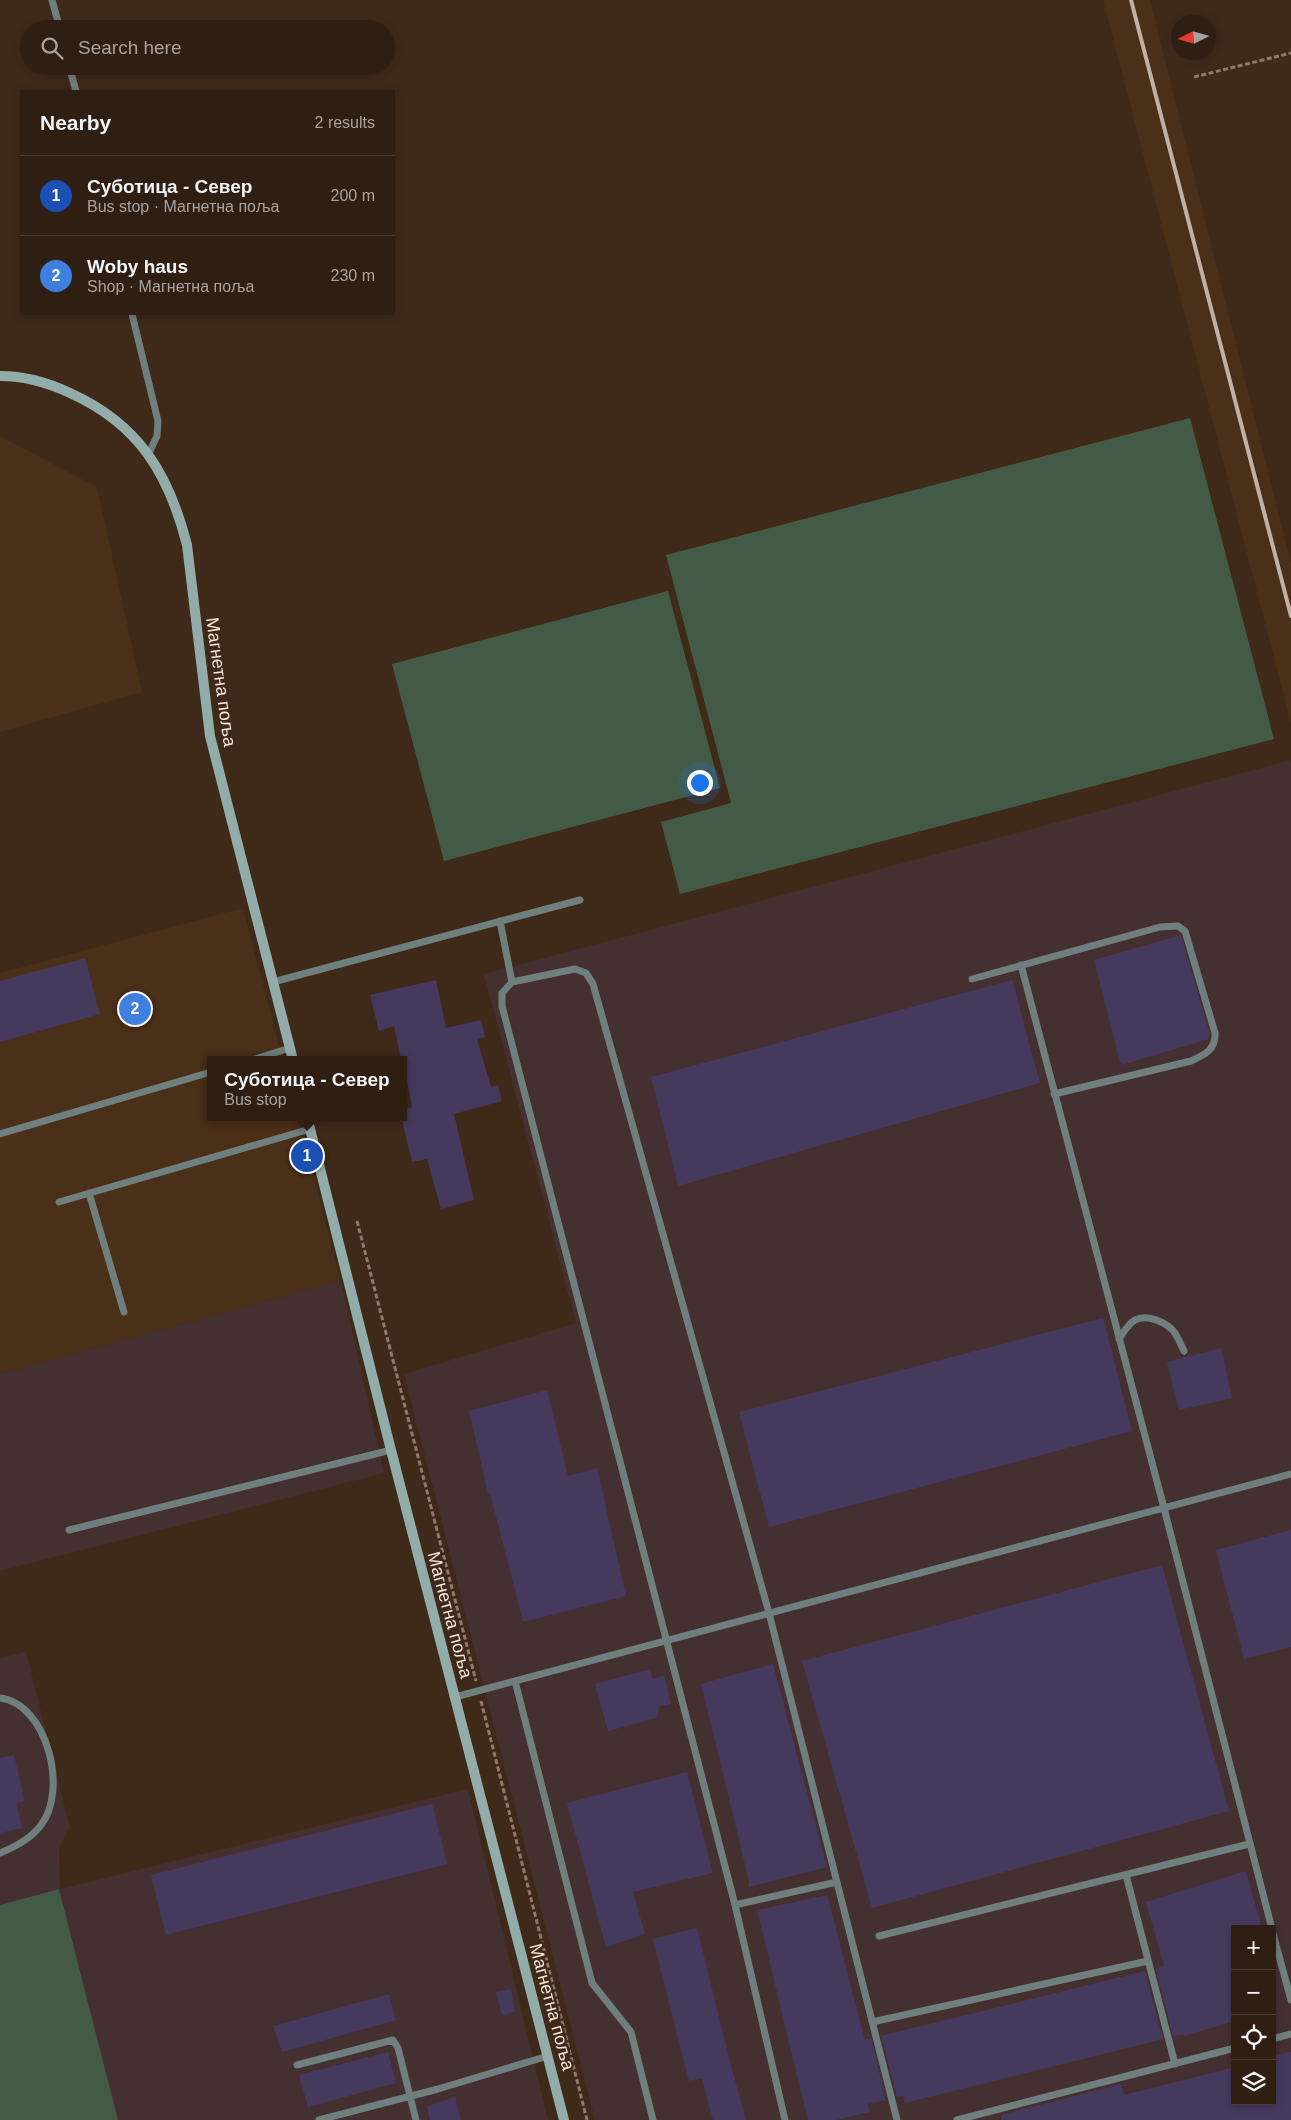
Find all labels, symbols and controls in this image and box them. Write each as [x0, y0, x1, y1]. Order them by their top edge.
north arrow [1171, 15, 1216, 60]
search box [20, 20, 395, 75]
icon: search [38, 34, 66, 62]
text: Search here [78, 37, 182, 58]
text: Nearby [40, 111, 111, 134]
text: 2 results [315, 114, 375, 131]
text: Суботица - Север [87, 176, 252, 197]
text: 1 [52, 187, 60, 204]
text: 200 m [331, 187, 375, 204]
text: Bus stop · Магнетна поља [87, 198, 279, 215]
text: Woby haus [87, 256, 188, 277]
text: 2 [52, 267, 60, 284]
text: 230 m [331, 267, 375, 284]
text: Shop · Магнетна поља [87, 278, 255, 295]
street label: Магнетна поља [202, 616, 240, 749]
your location [687, 770, 713, 796]
pin: 2 [119, 990, 151, 1028]
popup [207, 1056, 407, 1121]
text: Суботица - Север [224, 1069, 390, 1090]
text: Bus stop [224, 1091, 287, 1108]
pin: 1 [291, 1137, 323, 1175]
street label: Магнетна поља [423, 1549, 477, 1682]
map controls [1231, 1925, 1276, 2105]
button: + [1231, 1925, 1276, 1970]
street label: Магнетна поља [525, 1941, 579, 2074]
button: − [1231, 1970, 1276, 2015]
button: locate [1231, 2015, 1276, 2060]
button: layers [1231, 2060, 1276, 2105]

